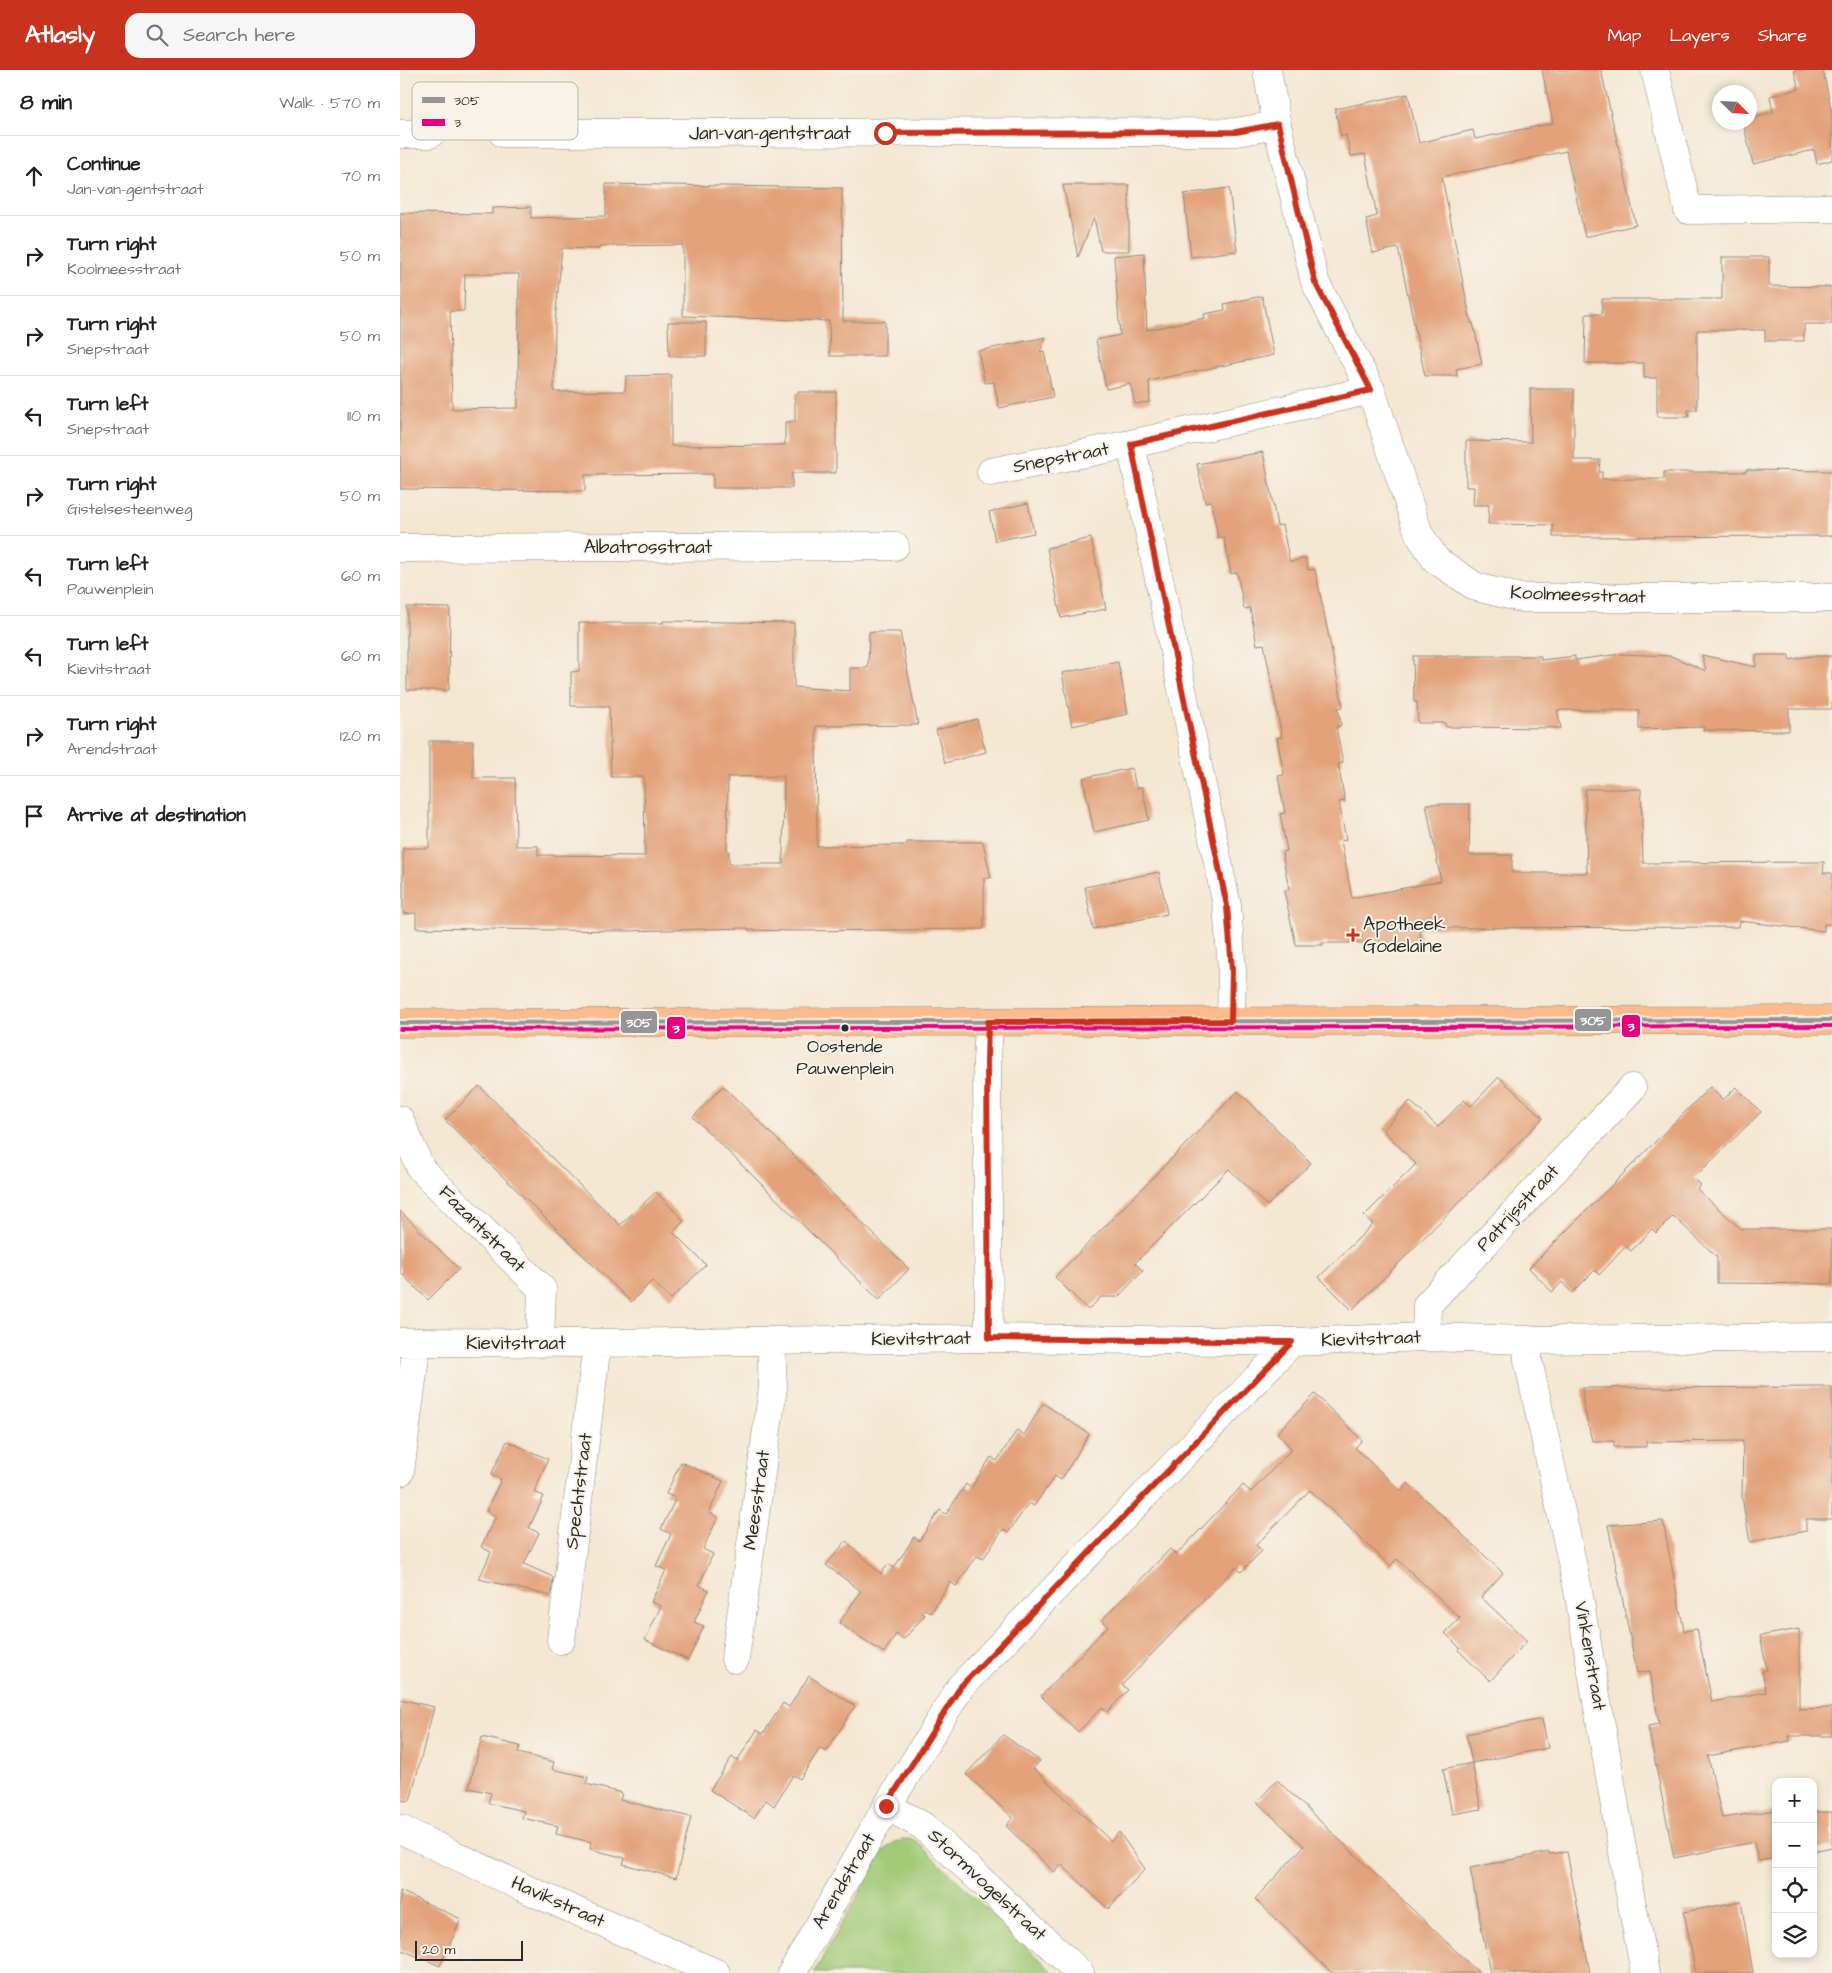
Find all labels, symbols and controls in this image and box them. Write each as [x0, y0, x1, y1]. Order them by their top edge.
search box [125, 13, 475, 58]
text: Atlasly [25, 18, 95, 52]
icon: search [143, 21, 171, 49]
text: Search here [183, 22, 295, 49]
text: Map [1607, 23, 1641, 48]
text: Layers [1669, 23, 1730, 48]
text: Share [1758, 23, 1807, 48]
legend [412, 82, 578, 140]
north arrow [1712, 85, 1757, 130]
text: 8 min [20, 88, 72, 117]
text: 305 [454, 91, 480, 111]
text: Walk · 570 m [279, 92, 380, 114]
text: 3 [454, 113, 461, 133]
street label: Jan-van-gentstraat [689, 120, 851, 148]
route start [874, 122, 897, 145]
text: Continue [67, 151, 141, 178]
icon: ahead [20, 162, 48, 190]
text: 70 m [341, 165, 380, 187]
text: Jan-van-gentstraat [67, 178, 203, 200]
text: Turn right [67, 231, 156, 258]
icon: right [20, 242, 48, 270]
text: 50 m [340, 245, 380, 267]
text: Koolmeesstraat [67, 258, 181, 280]
text: Turn right [67, 311, 156, 338]
icon: right [20, 322, 48, 350]
text: 50 m [340, 325, 380, 347]
text: Snepstraat [67, 338, 149, 360]
text: Turn left [67, 391, 148, 418]
icon: left [20, 402, 48, 430]
text: 110 m [347, 405, 380, 427]
text: Snepstraat [67, 418, 149, 440]
street label: Snepstraat [1011, 435, 1112, 481]
text: Turn right [67, 471, 156, 498]
icon: right [20, 482, 48, 510]
text: 50 m [340, 485, 380, 507]
text: Gistelsesteenweg [67, 498, 193, 520]
street label: Albatrosstraat [584, 534, 713, 561]
text: Turn left [67, 551, 148, 578]
icon: left [20, 562, 48, 590]
text: 60 m [341, 565, 380, 587]
text: Pauwenplein [67, 578, 154, 600]
street label: Koolmeesstraat [1510, 579, 1646, 611]
text: Turn left [67, 631, 148, 658]
icon: left [20, 642, 48, 670]
text: 60 m [341, 645, 380, 667]
text: Kievitstraat [67, 658, 151, 680]
text: Turn right [67, 711, 156, 738]
icon: right [20, 722, 48, 750]
text: 120 m [340, 725, 380, 747]
text: Arendstraat [67, 738, 157, 760]
icon: arrive [20, 802, 48, 830]
text: Arrive at destination [67, 802, 246, 829]
place label: Apotheek Godelaine [1363, 911, 1446, 960]
marker: Apotheek Godelaine [1347, 929, 1359, 941]
line badge: 305 [1574, 1008, 1612, 1032]
line badge: 305 [620, 1010, 658, 1034]
text: 305 [1579, 1011, 1607, 1031]
text: 305 [625, 1013, 653, 1033]
line badge: 3 [1621, 1014, 1641, 1038]
line badge: 3 [666, 1016, 686, 1040]
text: 3 [1626, 1017, 1635, 1037]
text: 3 [671, 1019, 680, 1039]
marker: Oostende Pauwenplein [840, 1023, 850, 1033]
place label: Oostende Pauwenplein [796, 1034, 894, 1081]
street label: Patrijsstraat [1470, 1158, 1566, 1258]
street label: Fazantstraat [432, 1179, 532, 1279]
street label: Kievitstraat [1321, 1324, 1422, 1354]
street label: Kievitstraat [871, 1325, 971, 1353]
street label: Kievitstraat [466, 1330, 566, 1357]
street label: Spechtstraat [558, 1431, 600, 1551]
street label: Meesstraat [737, 1448, 777, 1552]
street label: Vinkenstraat [1567, 1599, 1613, 1713]
map controls [1772, 1778, 1817, 1958]
button: + [1772, 1778, 1817, 1823]
route end [875, 1795, 898, 1818]
street label: Stormvogelstraat [921, 1823, 1053, 1948]
button: − [1772, 1823, 1817, 1868]
street label: Arendstraat [806, 1828, 883, 1934]
button: locate [1772, 1868, 1817, 1913]
street label: Havikstraat [507, 1869, 610, 1935]
button: layers [1772, 1913, 1817, 1958]
scale bar [415, 1938, 522, 1961]
text: 20 m [422, 1940, 455, 1960]

